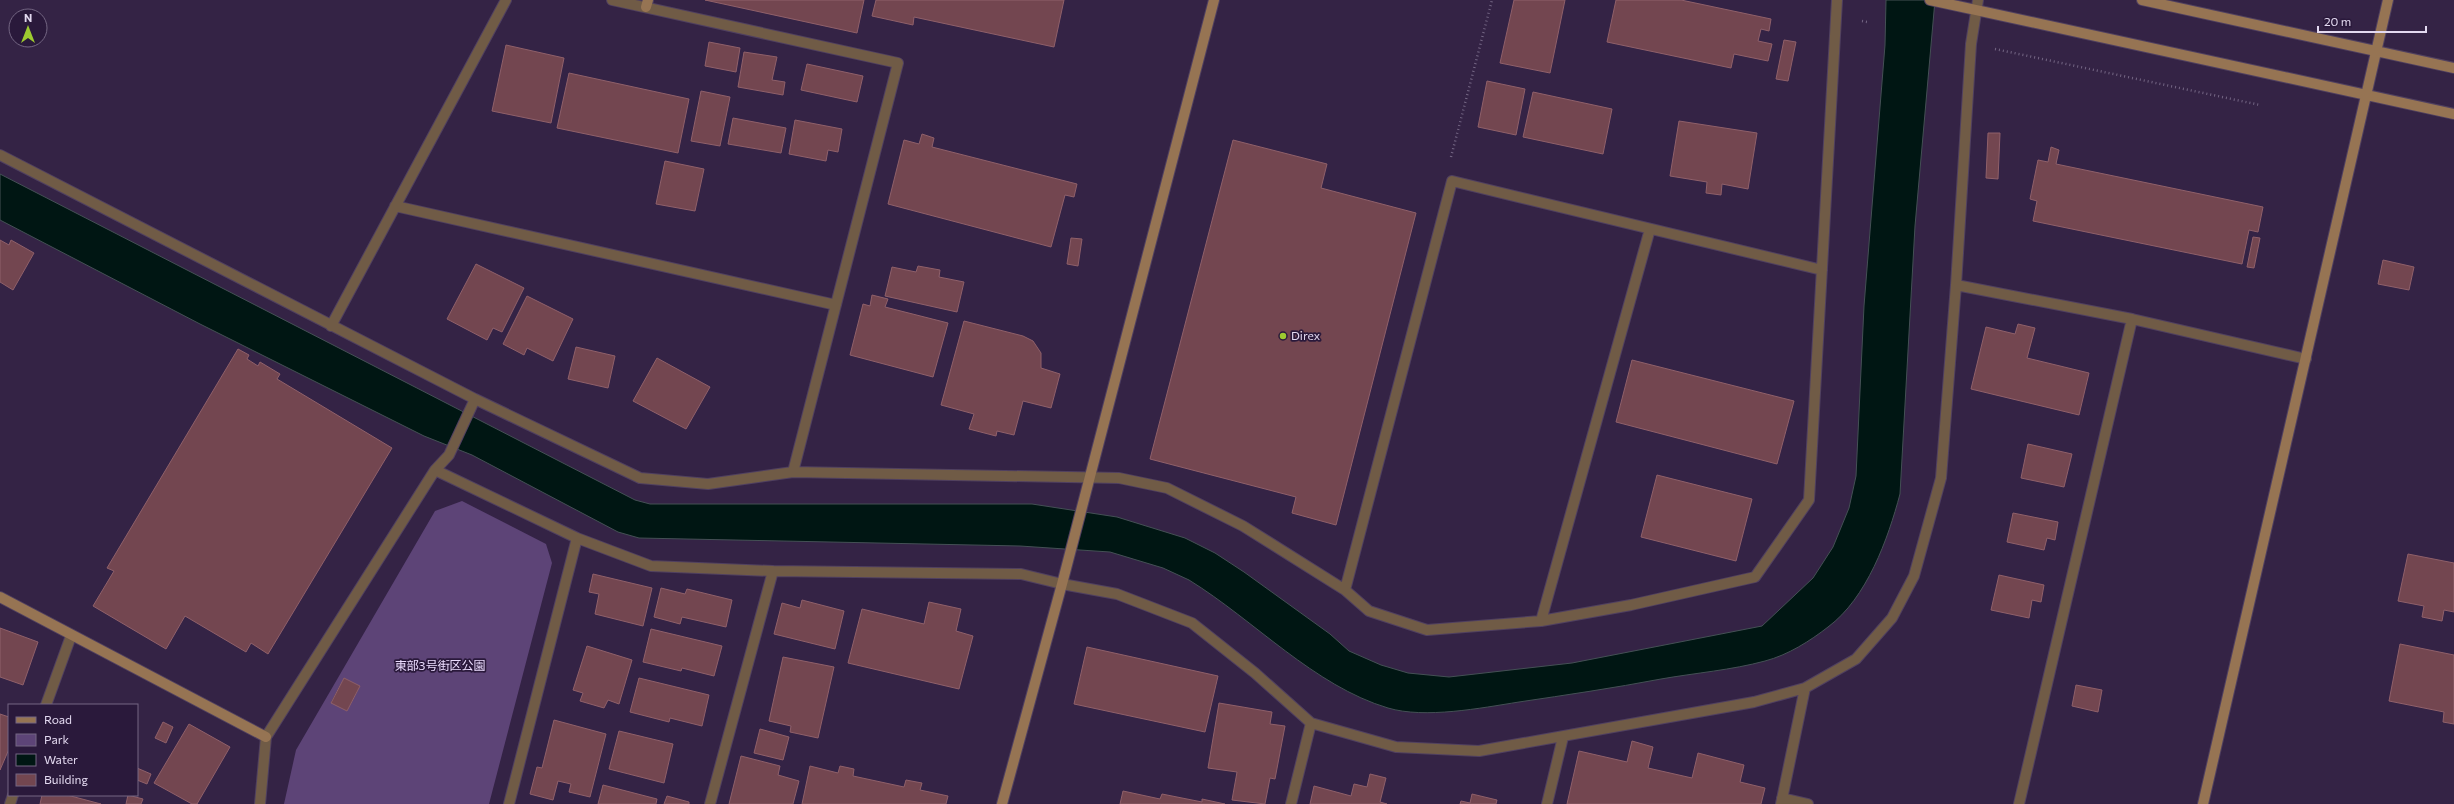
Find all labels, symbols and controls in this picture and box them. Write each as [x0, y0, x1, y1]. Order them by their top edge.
north arrow [8, 8, 48, 48]
scale bar [2318, 8, 2426, 34]
text: N [24, 11, 32, 24]
text: 20 m [2324, 14, 2351, 28]
place label: Direx [1291, 328, 1321, 342]
marker: Direx [1278, 331, 1288, 341]
park label: 東部3号街区公園 [395, 658, 485, 672]
legend [8, 704, 138, 796]
text: Road [44, 712, 72, 726]
text: Park [44, 732, 70, 746]
text: Water [44, 752, 78, 766]
text: Building [44, 772, 88, 786]

